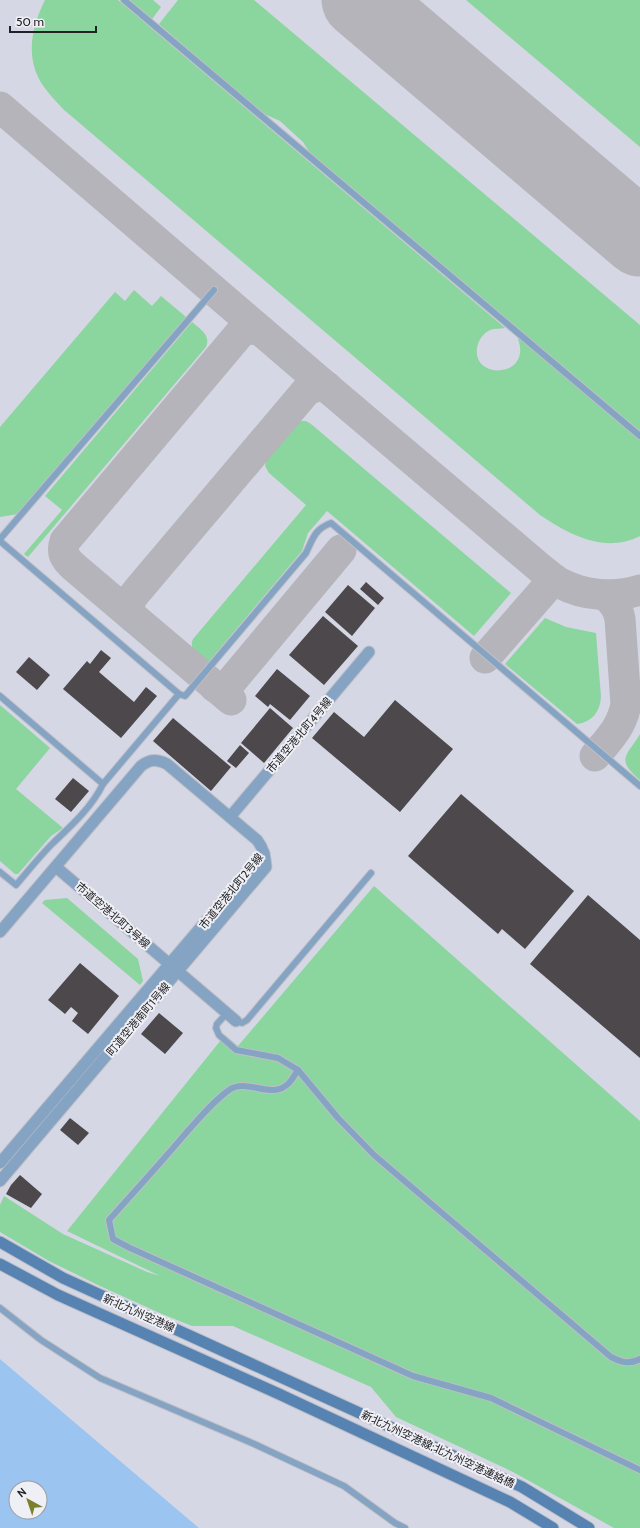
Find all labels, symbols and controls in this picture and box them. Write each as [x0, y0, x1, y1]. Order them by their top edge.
scale bar [10, 8, 96, 34]
text: 50 m [16, 14, 44, 29]
street label: 市道空港北町4号線 [263, 694, 335, 776]
street label: 市道空港北町2号線 [196, 850, 266, 932]
street label: 市道空港北町3号線 [73, 879, 153, 951]
street label: 町道空港南町1号線 [103, 979, 173, 1059]
street label: 新北九州空港線 [101, 1291, 177, 1335]
street label: 新北九州空港線;北九州空港連絡橋 [359, 1407, 517, 1491]
north arrow [8, 1480, 48, 1520]
text: N [14, 1484, 29, 1500]

